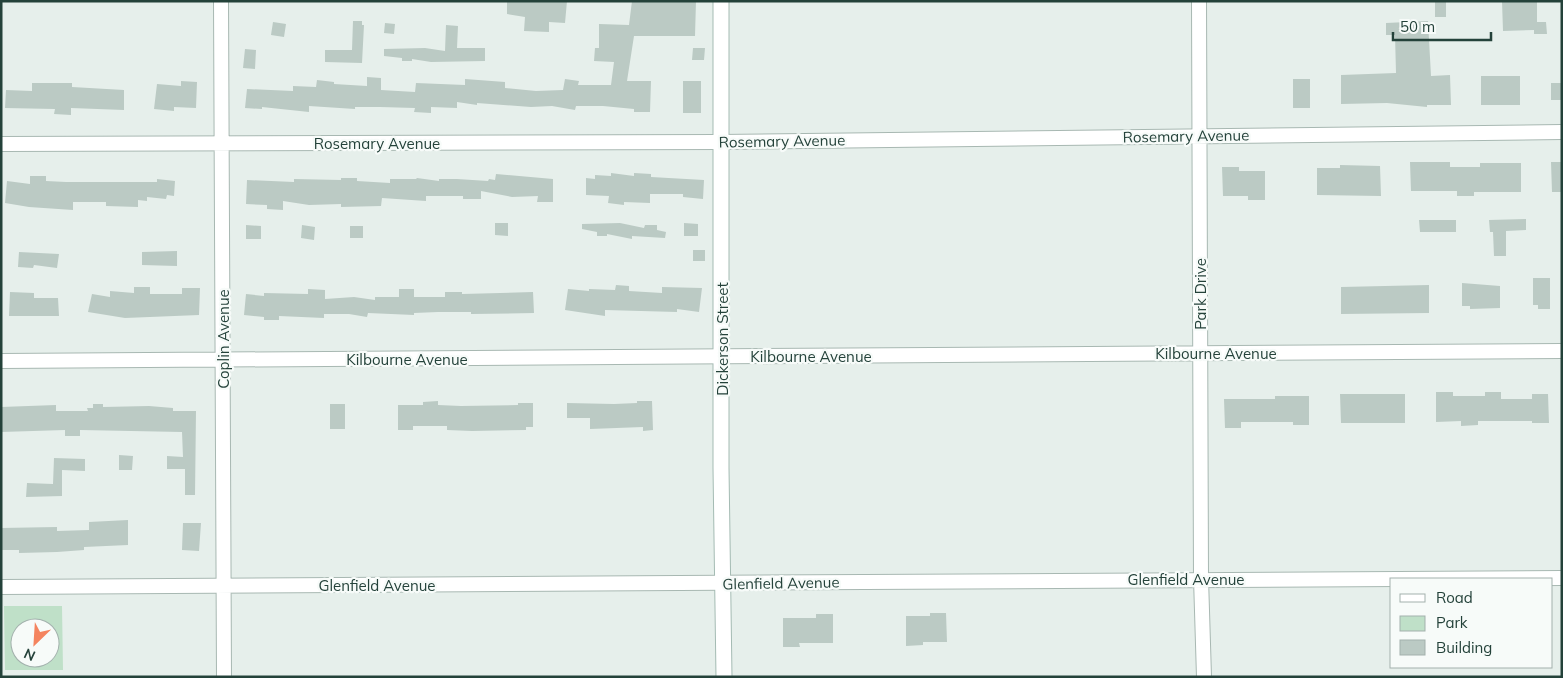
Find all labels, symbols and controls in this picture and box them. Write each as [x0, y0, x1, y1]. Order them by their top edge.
scale bar [1393, 10, 1490, 42]
text: 50 m [1400, 17, 1435, 36]
street label: Rosemary Avenue [1123, 125, 1249, 147]
street label: Rosemary Avenue [719, 130, 845, 152]
street label: Rosemary Avenue [314, 134, 440, 153]
street label: Park Drive [1191, 258, 1210, 330]
street label: Dickerson Street [713, 282, 732, 396]
street label: Coplin Avenue [214, 289, 233, 389]
street label: Kilbourne Avenue [1155, 344, 1277, 363]
street label: Kilbourne Avenue [750, 347, 872, 366]
street label: Kilbourne Avenue [346, 350, 468, 369]
street label: Glenfield Avenue [1128, 570, 1245, 589]
street label: Glenfield Avenue [722, 572, 840, 594]
street label: Glenfield Avenue [319, 576, 436, 595]
legend [1390, 578, 1553, 668]
text: Road [1436, 588, 1473, 607]
text: Park [1436, 613, 1468, 632]
north arrow [10, 618, 60, 668]
text: Building [1436, 638, 1492, 657]
text: N [21, 644, 38, 665]

